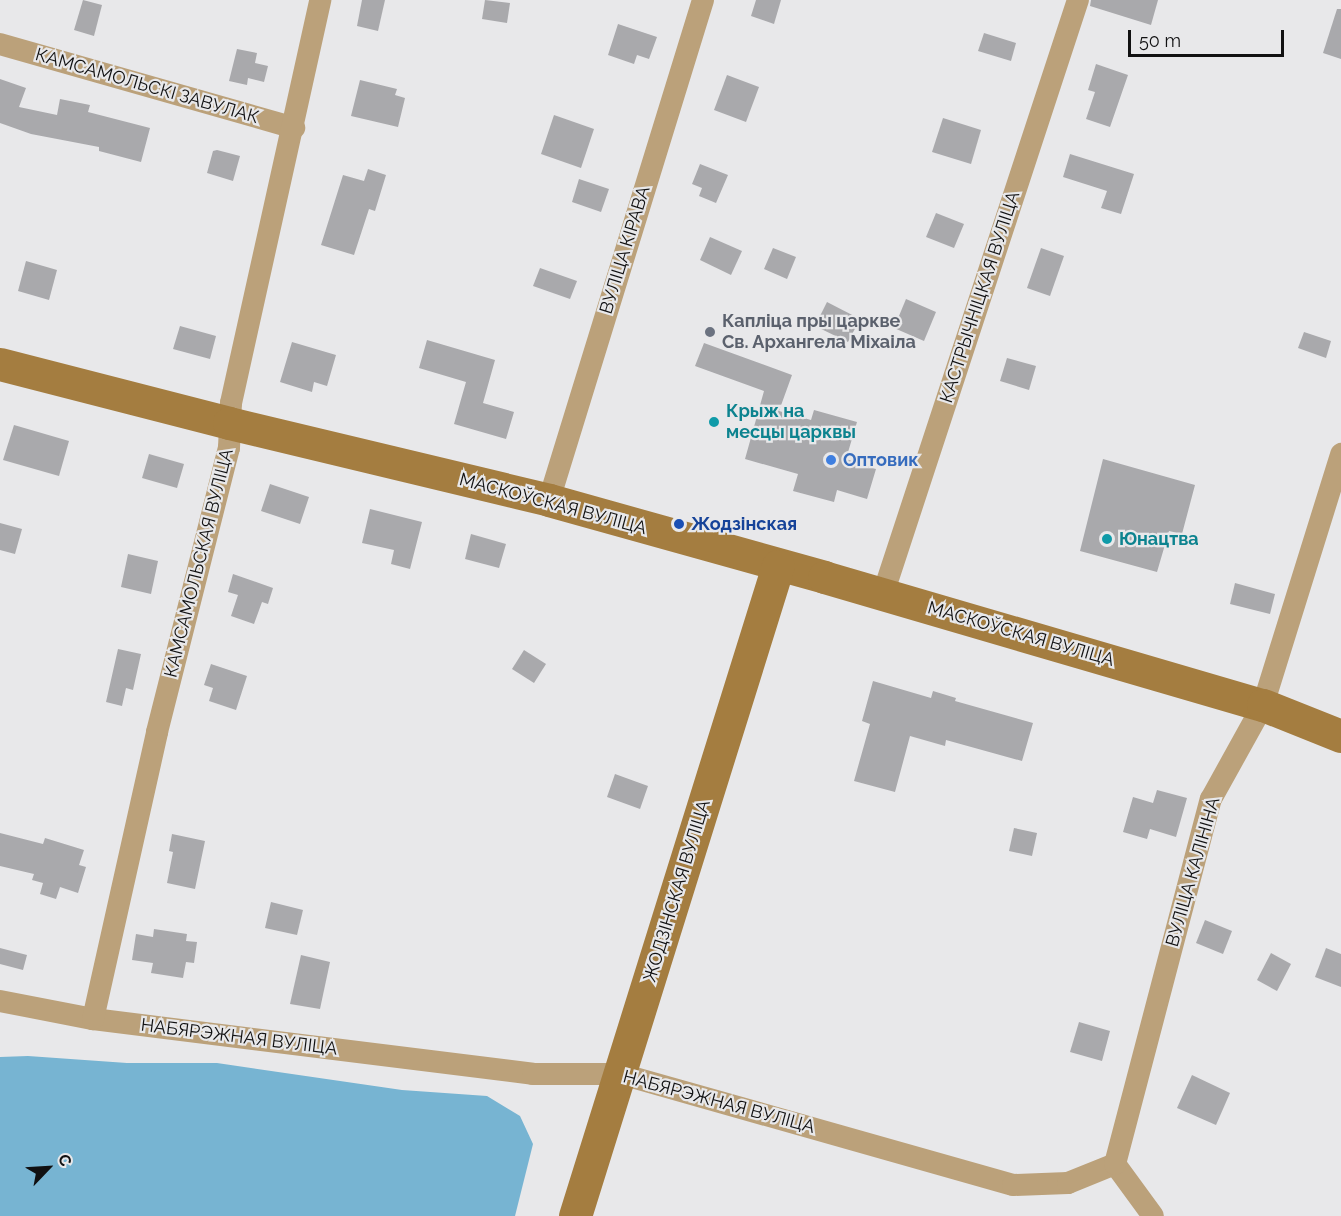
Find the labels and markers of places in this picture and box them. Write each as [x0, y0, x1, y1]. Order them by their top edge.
place label: Капліца пры царкве Св. Архангела Міхаіла [722, 311, 916, 354]
marker: Капліца пры царкве Св. Архангела Міхаіла [703, 325, 717, 339]
place label: Крыж на месцы царквы [726, 401, 856, 444]
marker: Крыж на месцы царквы [707, 415, 721, 429]
place label: Оптовик [843, 449, 919, 471]
marker: Оптовик [824, 453, 838, 467]
place label: Жодзінская [691, 513, 797, 535]
marker: Жодзінская [672, 517, 686, 531]
place label: Юнацтва [1119, 528, 1199, 550]
marker: Юнацтва [1100, 532, 1114, 546]

